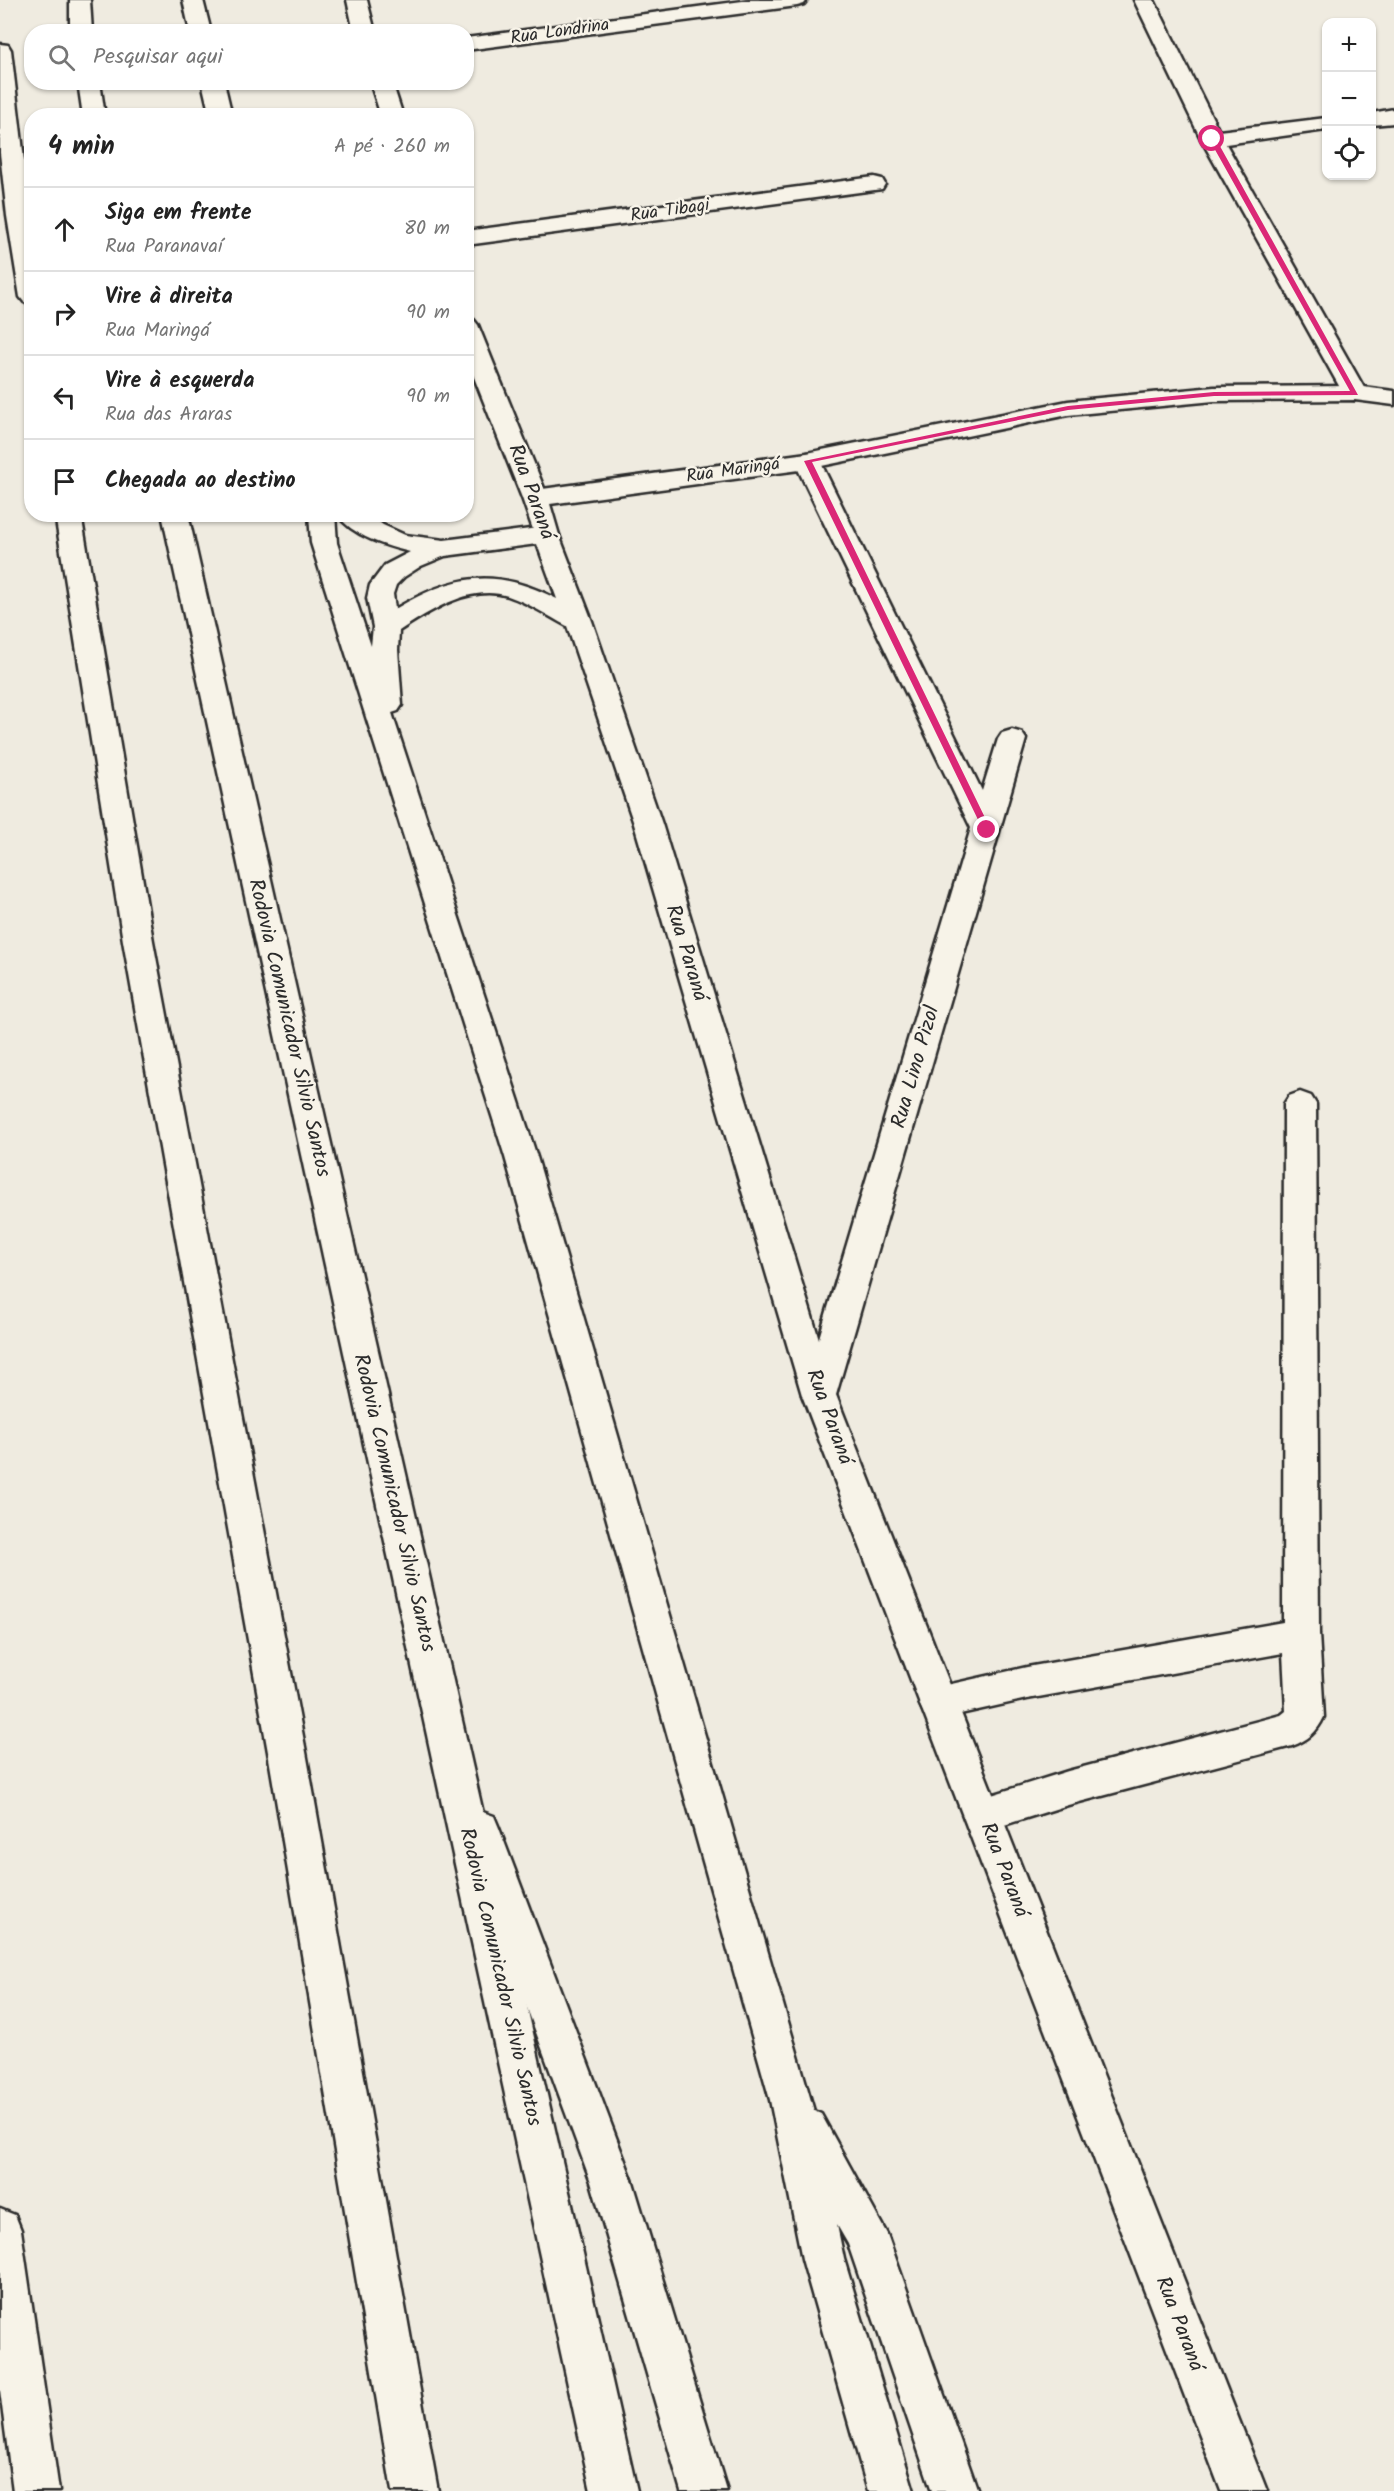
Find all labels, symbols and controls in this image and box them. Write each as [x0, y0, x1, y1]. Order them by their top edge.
street label: Rua Londrina [509, 11, 611, 53]
map controls [1322, 18, 1376, 180]
button: + [1322, 18, 1376, 72]
search box [24, 24, 474, 90]
text: Pesquisar aqui [93, 40, 223, 75]
icon: search [45, 41, 78, 74]
button: − [1322, 72, 1376, 126]
route start [1198, 125, 1224, 151]
text: 4 min [48, 126, 115, 168]
button: locate [1322, 126, 1376, 180]
text: A pé · 260 m [334, 131, 450, 163]
street label: Rua Tibagi [629, 191, 712, 231]
text: Siga em frente [105, 196, 251, 231]
icon: ahead [48, 213, 81, 246]
text: 80 m [404, 213, 450, 245]
text: Rua Paranavaí [105, 231, 223, 263]
text: Vire à direita [105, 280, 233, 315]
icon: right [48, 297, 81, 330]
text: 90 m [406, 297, 450, 329]
text: Rua Maringá [105, 315, 210, 347]
text: Vire à esquerda [105, 364, 254, 399]
icon: left [48, 381, 81, 414]
text: 90 m [406, 381, 450, 413]
text: Rua das Araras [105, 399, 232, 431]
street label: Rua Paraná [498, 439, 564, 546]
street label: Rua Maringá [684, 450, 783, 492]
text: Chegada ao destino [105, 464, 296, 499]
icon: arrive [48, 465, 81, 498]
route end [973, 816, 999, 842]
street label: Rodovia Comunicador Silvio Santos [239, 875, 339, 1181]
street label: Rua Paraná [656, 900, 717, 1008]
street label: Rua Lino Pizol [883, 1002, 949, 1132]
street label: Rodovia Comunicador Silvio Santos [344, 1350, 444, 1656]
street label: Rua Paraná [796, 1364, 862, 1471]
street label: Rua Paraná [971, 1818, 1038, 1924]
street label: Rodovia Comunicador Silvio Santos [450, 1824, 550, 2130]
street label: Rua Paraná [1146, 2272, 1213, 2378]

